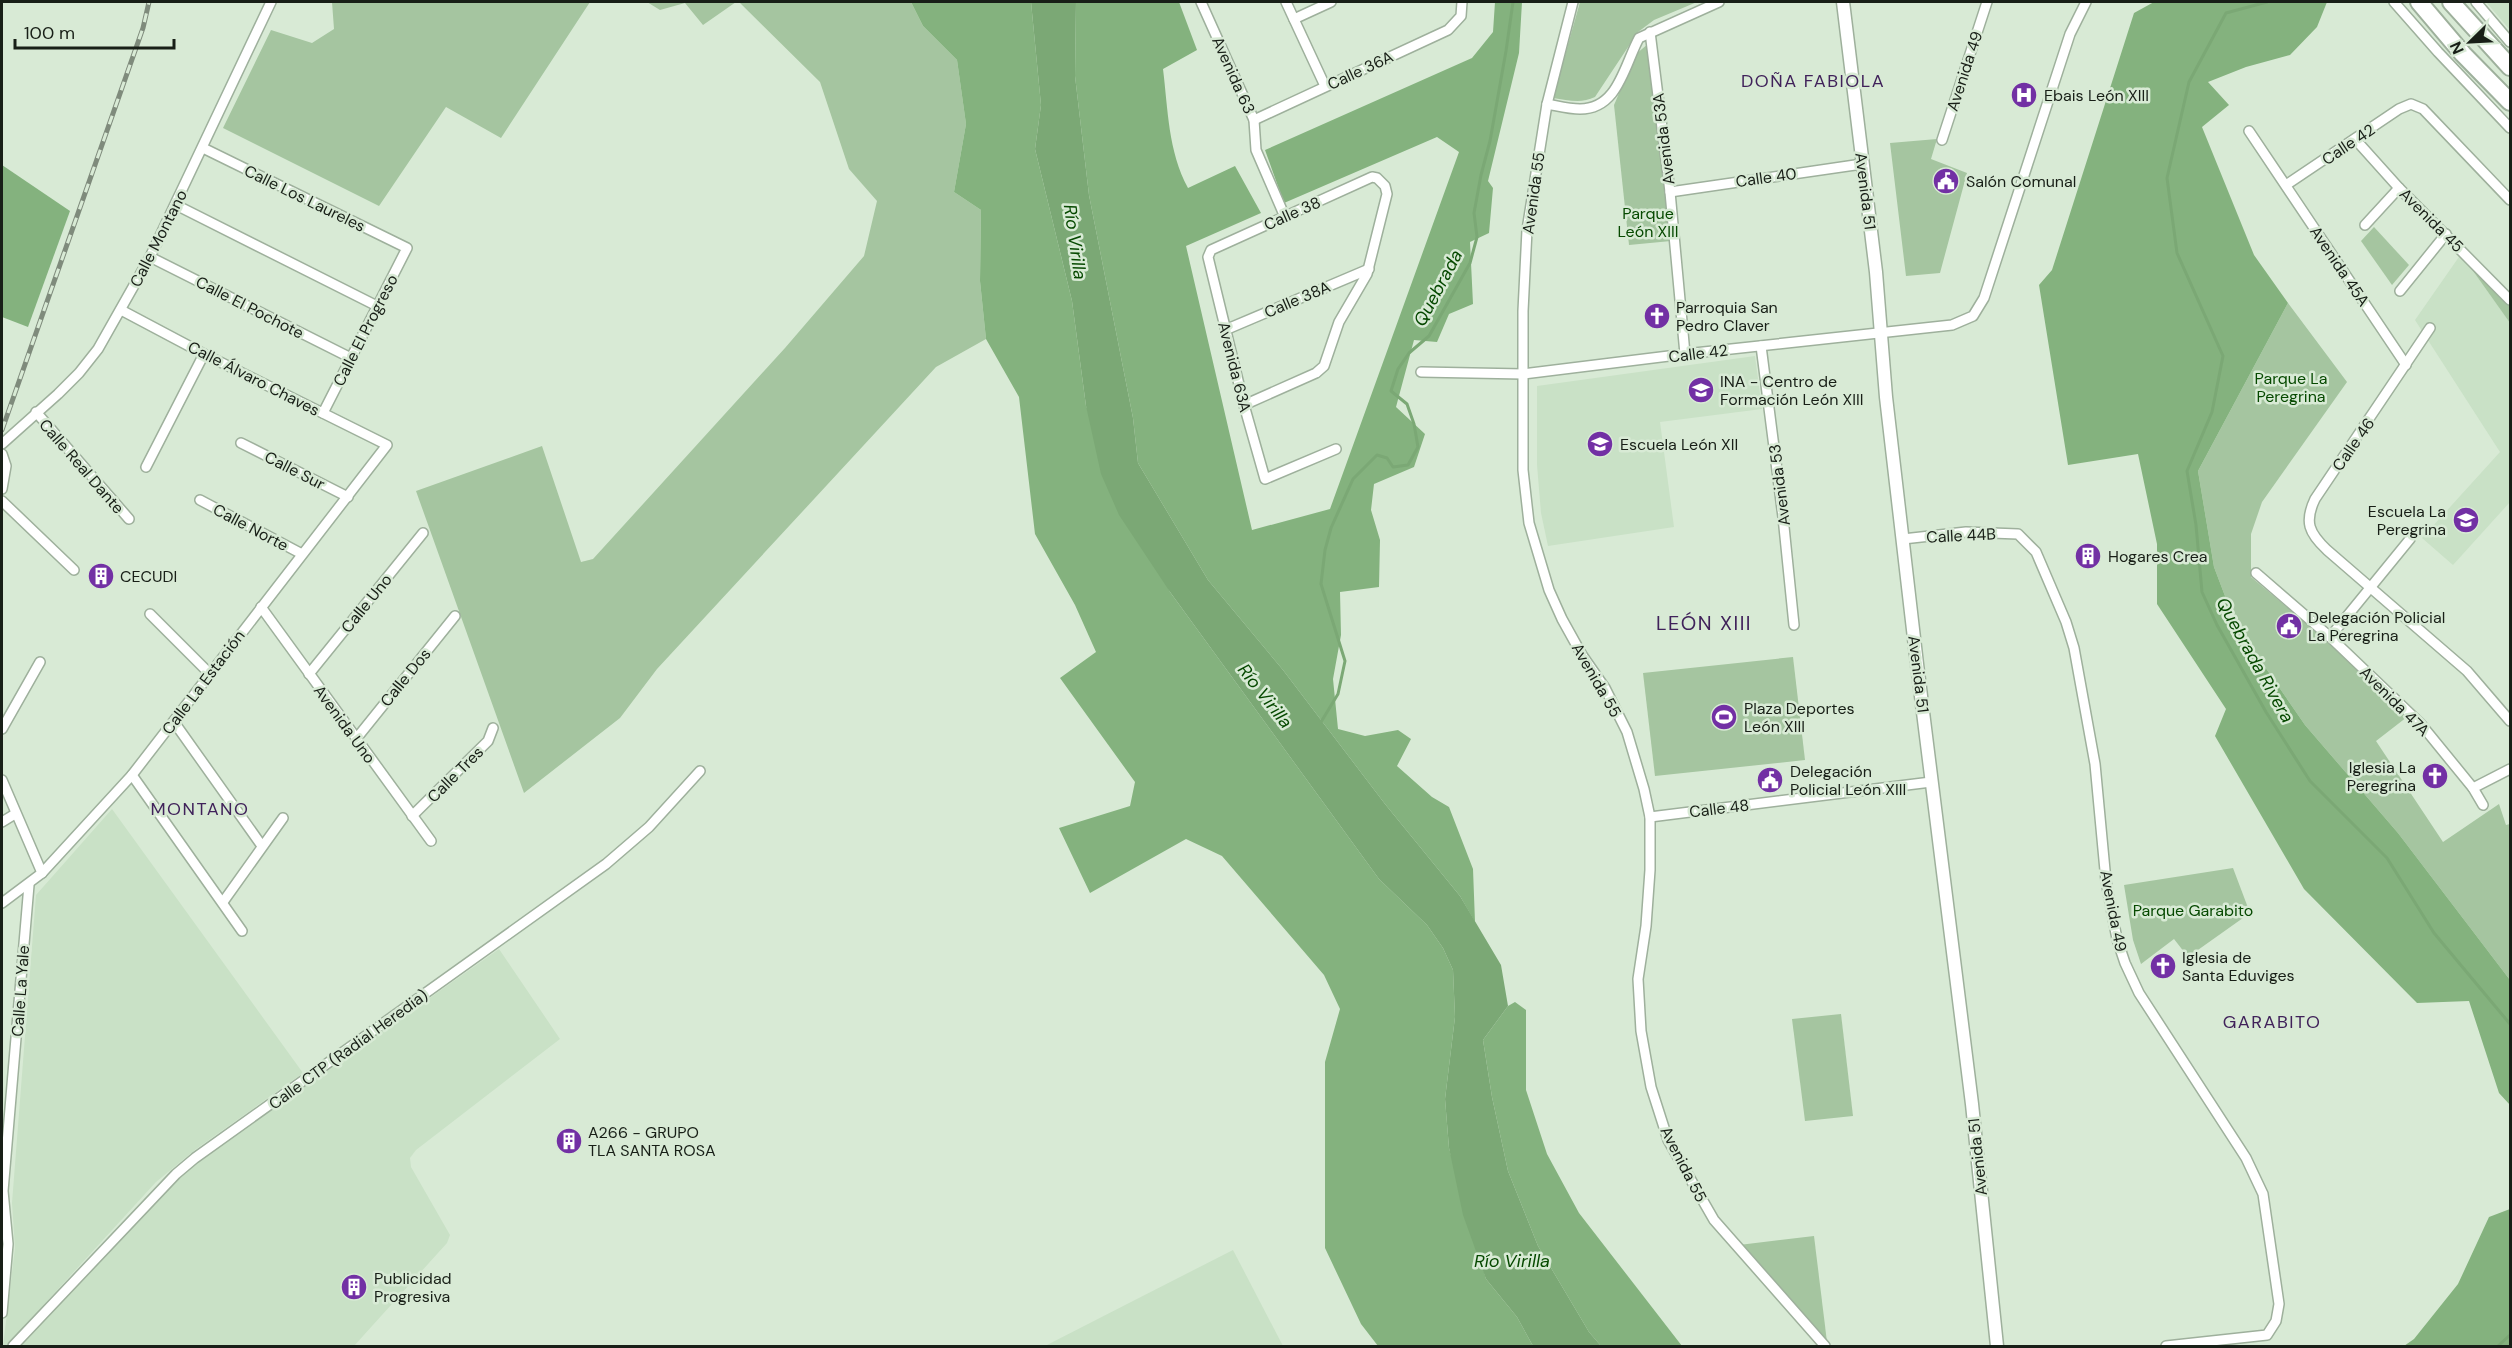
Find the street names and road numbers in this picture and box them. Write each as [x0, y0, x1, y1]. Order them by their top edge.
street label: Avenida 49 [1942, 29, 1987, 114]
street label: Avenida 63 [1207, 33, 1260, 117]
street label: Calle 36A [1324, 46, 1397, 95]
street label: Avenida 53A [1647, 92, 1680, 186]
street label: Calle 42 [2318, 119, 2379, 170]
street label: Avenida 55 [1517, 151, 1550, 235]
street label: Avenida 51 [1850, 151, 1881, 231]
street label: Calle Los Laureles [241, 160, 369, 237]
street label: Calle 40 [1734, 163, 1798, 192]
street label: Avenida 45 [2395, 184, 2468, 257]
street label: Calle Montano [125, 186, 192, 290]
street label: Calle 38 [1261, 192, 1324, 235]
street label: Avenida 45A [2305, 222, 2374, 311]
street label: Calle El Pochote [192, 271, 307, 344]
street label: Calle El Progreso [328, 271, 403, 390]
street label: Calle 38A [1261, 276, 1334, 323]
street label: Avenida 63A [1213, 320, 1256, 415]
street label: Calle Álvaro Chaves [184, 336, 323, 421]
street label: Calle 42 [1667, 339, 1729, 368]
street label: Calle Real Dante [35, 414, 129, 518]
street label: Calle 46 [2327, 414, 2379, 475]
street label: Avenida 53 [1764, 443, 1795, 527]
street label: Calle Sur [261, 446, 329, 495]
street label: Calle Norte [210, 499, 292, 556]
street label: Calle 44B [1926, 523, 1996, 548]
street label: Calle Uno [336, 570, 397, 637]
street label: Calle La Estación [157, 626, 250, 739]
street label: Avenida 51 [1903, 634, 1934, 714]
street label: Avenida 55 [1567, 639, 1626, 721]
street label: Calle Dos [375, 644, 435, 711]
street label: Avenida 47A [2355, 662, 2434, 741]
street label: Avenida Uno [309, 681, 380, 768]
street label: Calle Tres [423, 742, 488, 807]
street label: Calle 48 [1688, 794, 1750, 823]
street label: Avenida 49 [2095, 868, 2132, 954]
street label: Calle La Yale [7, 945, 34, 1037]
street label: Calle CTP (Radial Heredia) [264, 984, 432, 1114]
street label: Avenida 51 [1963, 1117, 1992, 1197]
street label: Avenida 55 [1655, 1123, 1712, 1206]

